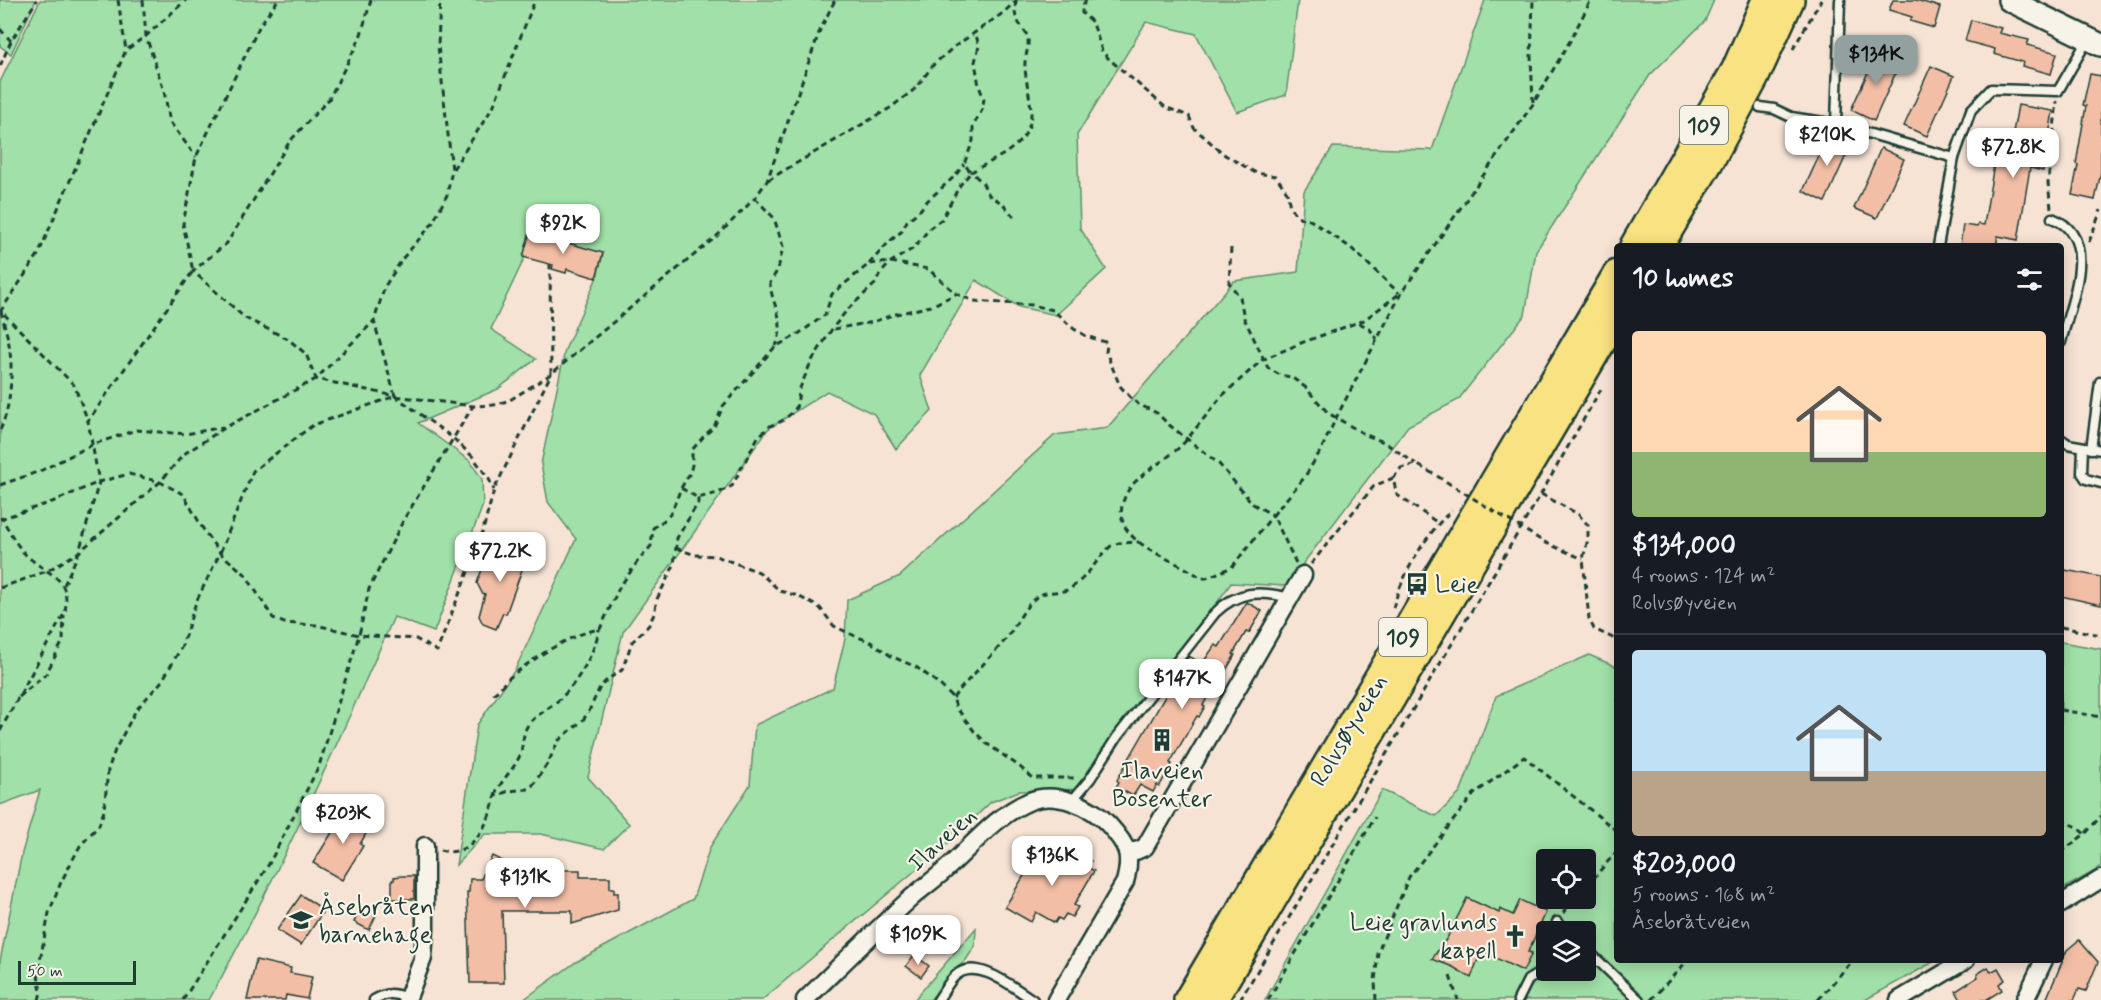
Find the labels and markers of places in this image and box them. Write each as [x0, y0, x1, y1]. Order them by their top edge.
pin: $134K [1834, 35, 1918, 86]
pin: $210K [1785, 116, 1869, 167]
pin: $72.8K [1964, 128, 2062, 179]
pin: $92K [527, 204, 599, 255]
pin: $72.2K [451, 532, 549, 583]
place label: Leie [1435, 570, 1478, 601]
bus stop icon: Leie [1404, 571, 1430, 597]
pin: $147K [1140, 659, 1224, 710]
building icon: Ilaveien Bosenter [1149, 727, 1175, 753]
place label: Ilaveien Bosenter [1112, 756, 1212, 815]
pin: $203K [301, 794, 385, 845]
pin: $136K [1010, 836, 1094, 887]
pin: $131K [483, 858, 567, 909]
place label: Åsebråten barnehage [319, 892, 434, 954]
school or university icon: Åsebråten barnehage [288, 907, 314, 933]
place label: Leie gravlunds kapell [1350, 908, 1497, 967]
pin: $109K [876, 915, 960, 966]
church icon: Leie gravlunds kapell [1502, 923, 1528, 949]

